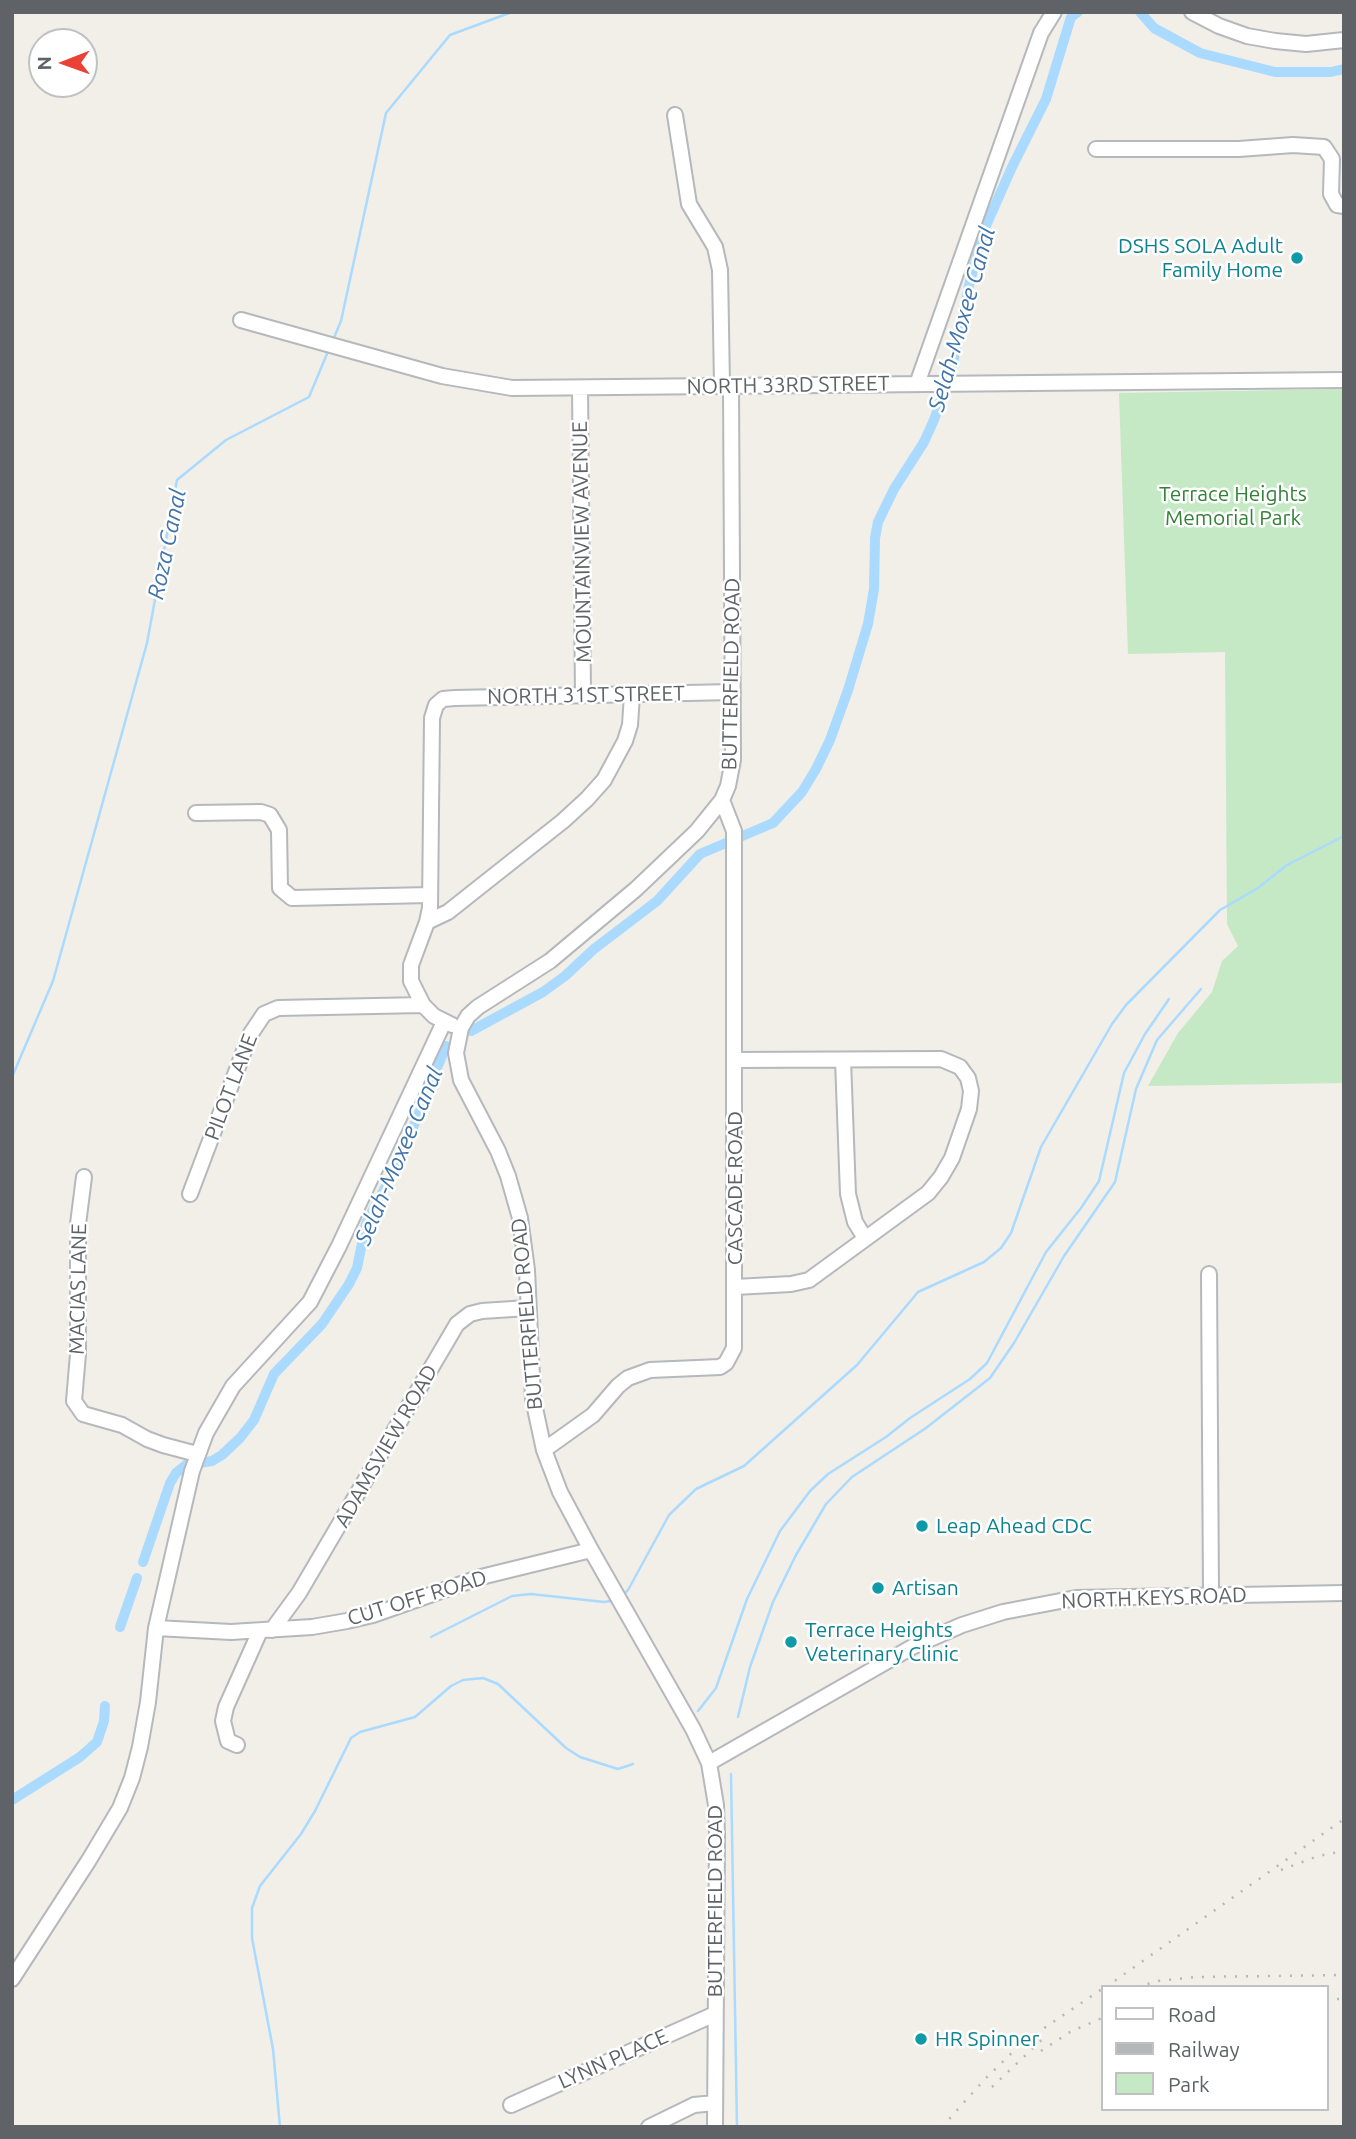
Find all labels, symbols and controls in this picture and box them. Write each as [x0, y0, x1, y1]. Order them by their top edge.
north arrow [28, 28, 98, 98]
text: N [33, 56, 55, 71]
water label: Selah-Moxee Canal [922, 224, 1002, 414]
place label: DSHS SOLA Adult Family Home [1118, 233, 1283, 283]
marker: DSHS SOLA Adult Family Home [1289, 250, 1305, 266]
street label: NORTH 33RD STREET [686, 371, 890, 399]
street label: MOUNTAINVIEW AVENUE [567, 421, 597, 663]
park label: Terrace Heights Memorial Park [1159, 481, 1307, 531]
water label: Roza Canal [142, 486, 192, 602]
street label: BUTTERFIELD ROAD [717, 578, 745, 770]
street label: NORTH 31ST STREET [487, 681, 685, 709]
street label: PILOT LANE [199, 1030, 263, 1144]
water label: Selah-Moxee Canal [349, 1063, 449, 1249]
street label: CASCADE ROAD [722, 1111, 748, 1265]
street label: BUTTERFIELD ROAD [506, 1217, 548, 1411]
street label: MACIAS LANE [64, 1223, 92, 1355]
street label: ADAMSVIEW ROAD [329, 1360, 443, 1532]
place label: Leap Ahead CDC [936, 1513, 1092, 1539]
marker: Leap Ahead CDC [914, 1518, 930, 1534]
street label: CUT OFF ROAD [344, 1565, 490, 1631]
place label: Artisan [892, 1575, 959, 1601]
marker: Artisan [870, 1580, 886, 1596]
street label: NORTH KEYS ROAD [1061, 1582, 1247, 1614]
place label: Terrace Heights Veterinary Clinic [805, 1617, 959, 1667]
marker: Terrace Heights Veterinary Clinic [783, 1634, 799, 1650]
street label: BUTTERFIELD ROAD [702, 1805, 728, 1997]
legend [1100, 1985, 1328, 2111]
text: Road [1168, 2002, 1216, 2026]
street label: LYNN PLACE [554, 2024, 672, 2094]
place label: HR Spinner [935, 2026, 1039, 2052]
marker: HR Spinner [913, 2031, 929, 2047]
text: Railway [1168, 2037, 1240, 2061]
text: Park [1168, 2072, 1210, 2096]

